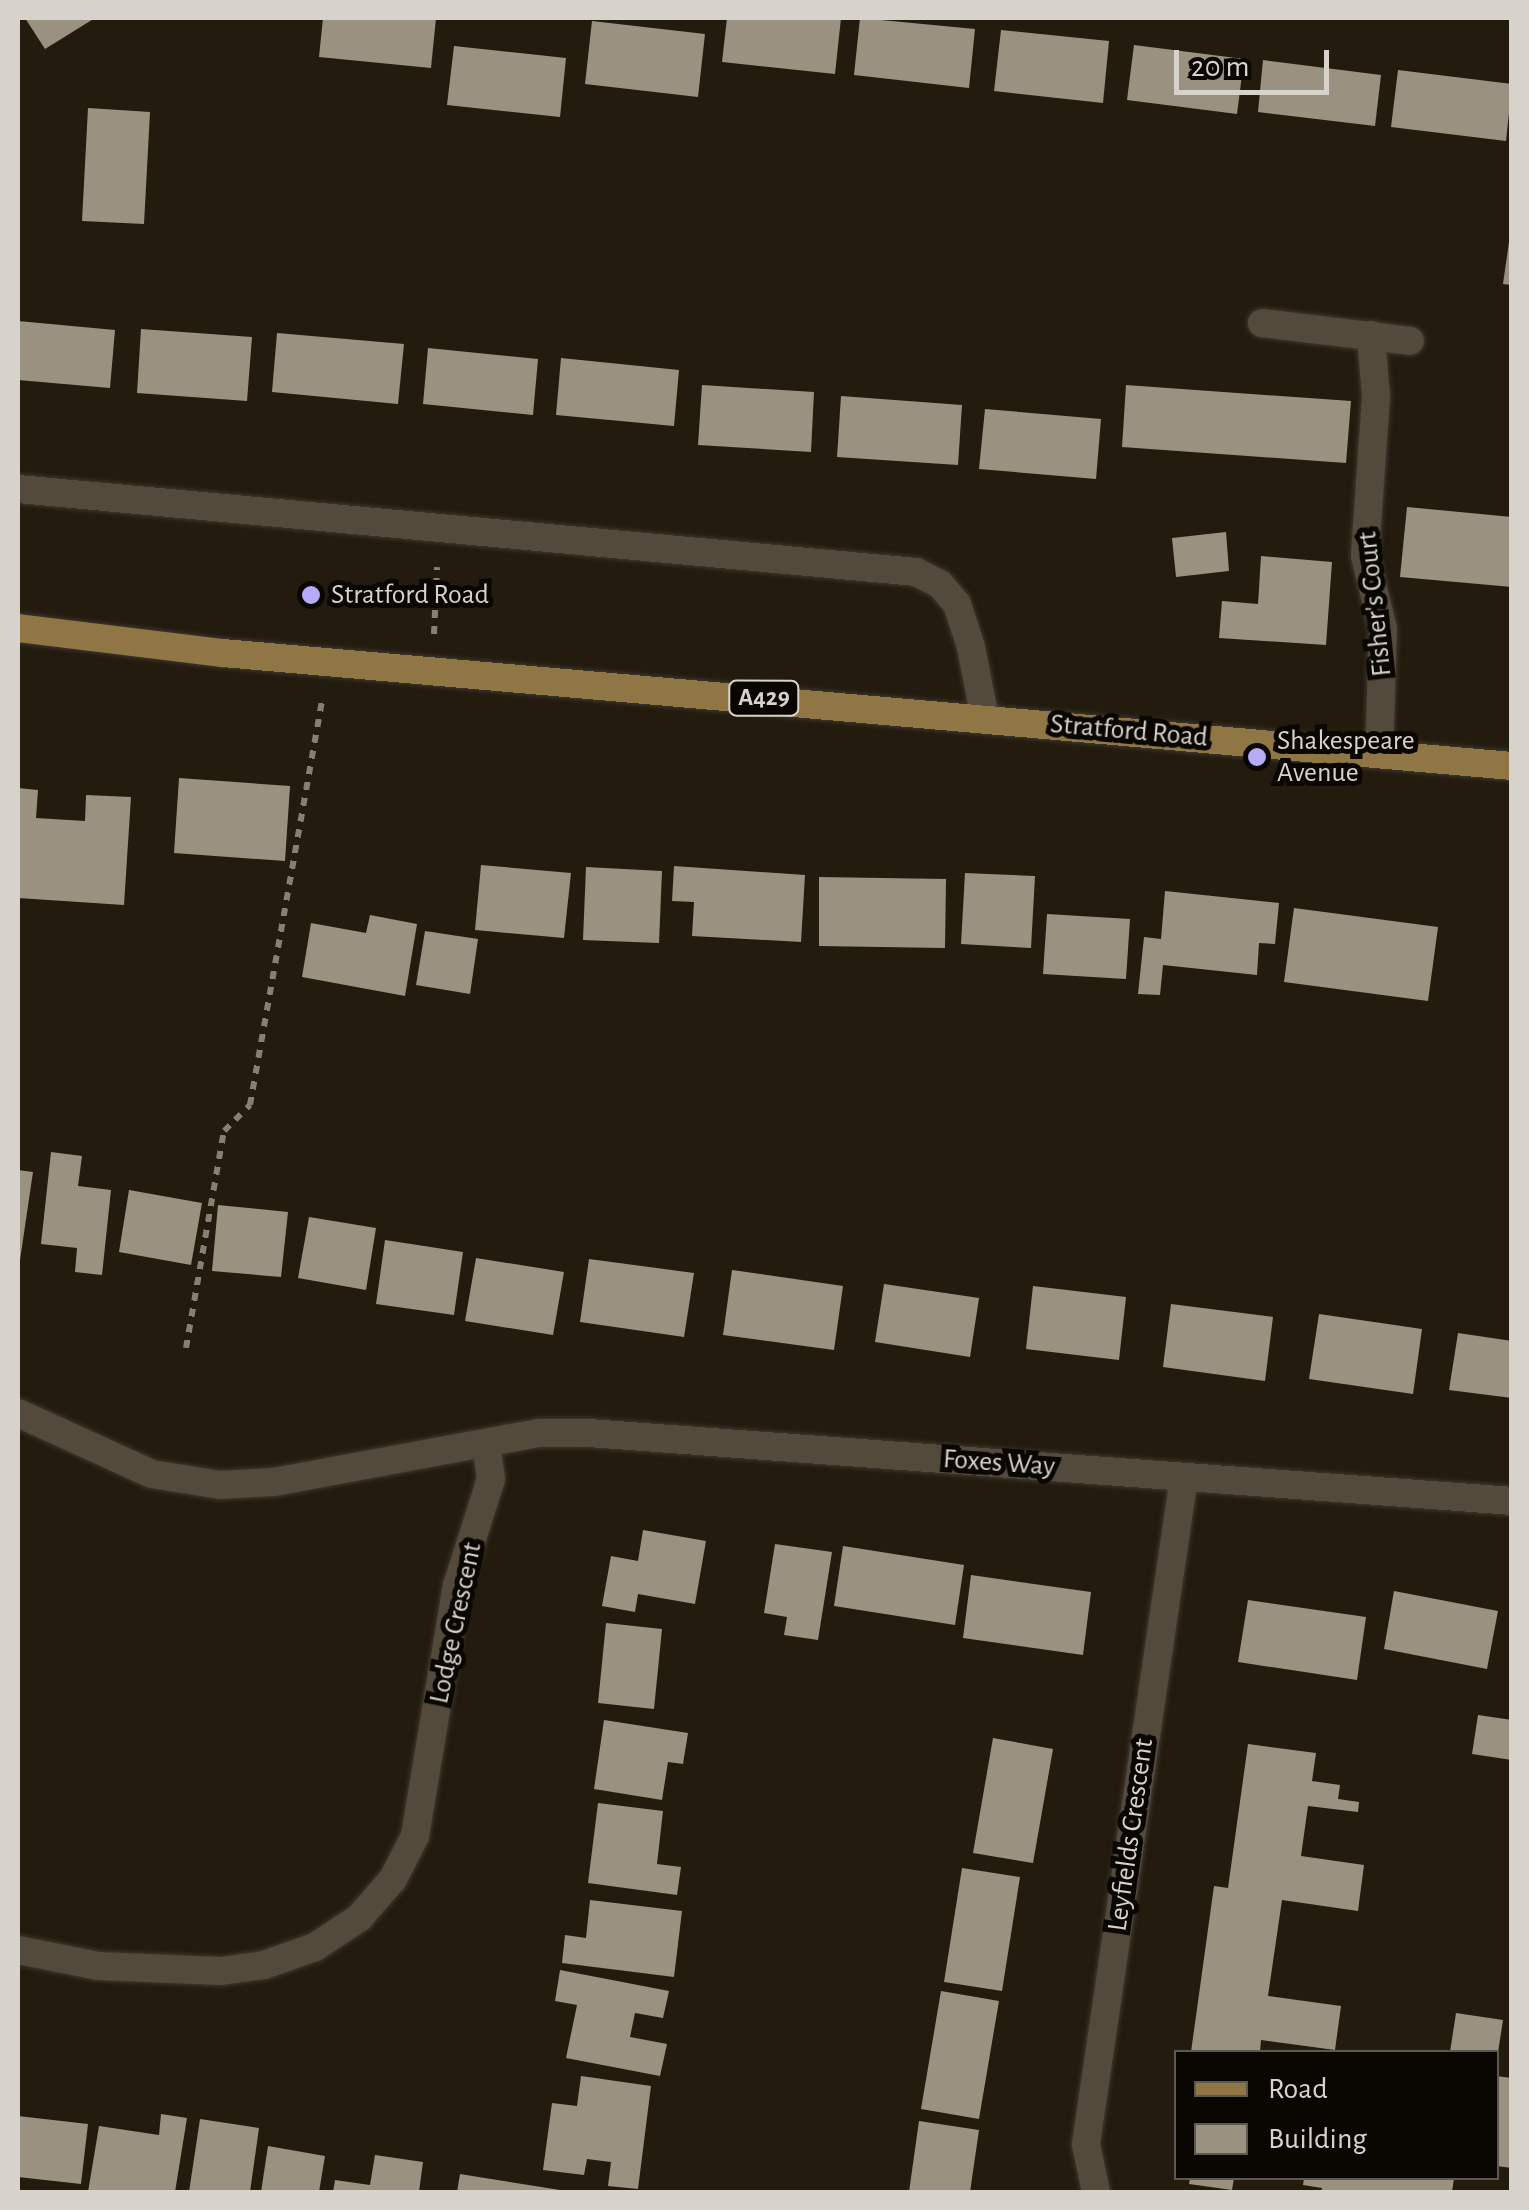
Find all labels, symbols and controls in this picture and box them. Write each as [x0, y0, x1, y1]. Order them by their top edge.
scale bar [1179, 30, 1334, 92]
text: 20 m [1191, 52, 1249, 82]
street label: Fisher's Court [1351, 530, 1399, 678]
place label: Stratford Road [331, 578, 489, 612]
marker: Stratford Road [300, 584, 322, 606]
road number: A429 [726, 678, 802, 718]
street label: Stratford Road [1049, 707, 1209, 755]
place label: Shakespeare Avenue [1277, 724, 1415, 790]
marker: Shakespeare Avenue [1246, 746, 1268, 768]
street label: Foxes Way [942, 1442, 1056, 1484]
street label: Lodge Crescent [423, 1539, 489, 1707]
street label: Leyfields Crescent [1101, 1736, 1161, 1934]
legend [1174, 2050, 1499, 2180]
text: Road [1268, 2074, 1328, 2104]
text: Building [1268, 2124, 1367, 2154]

